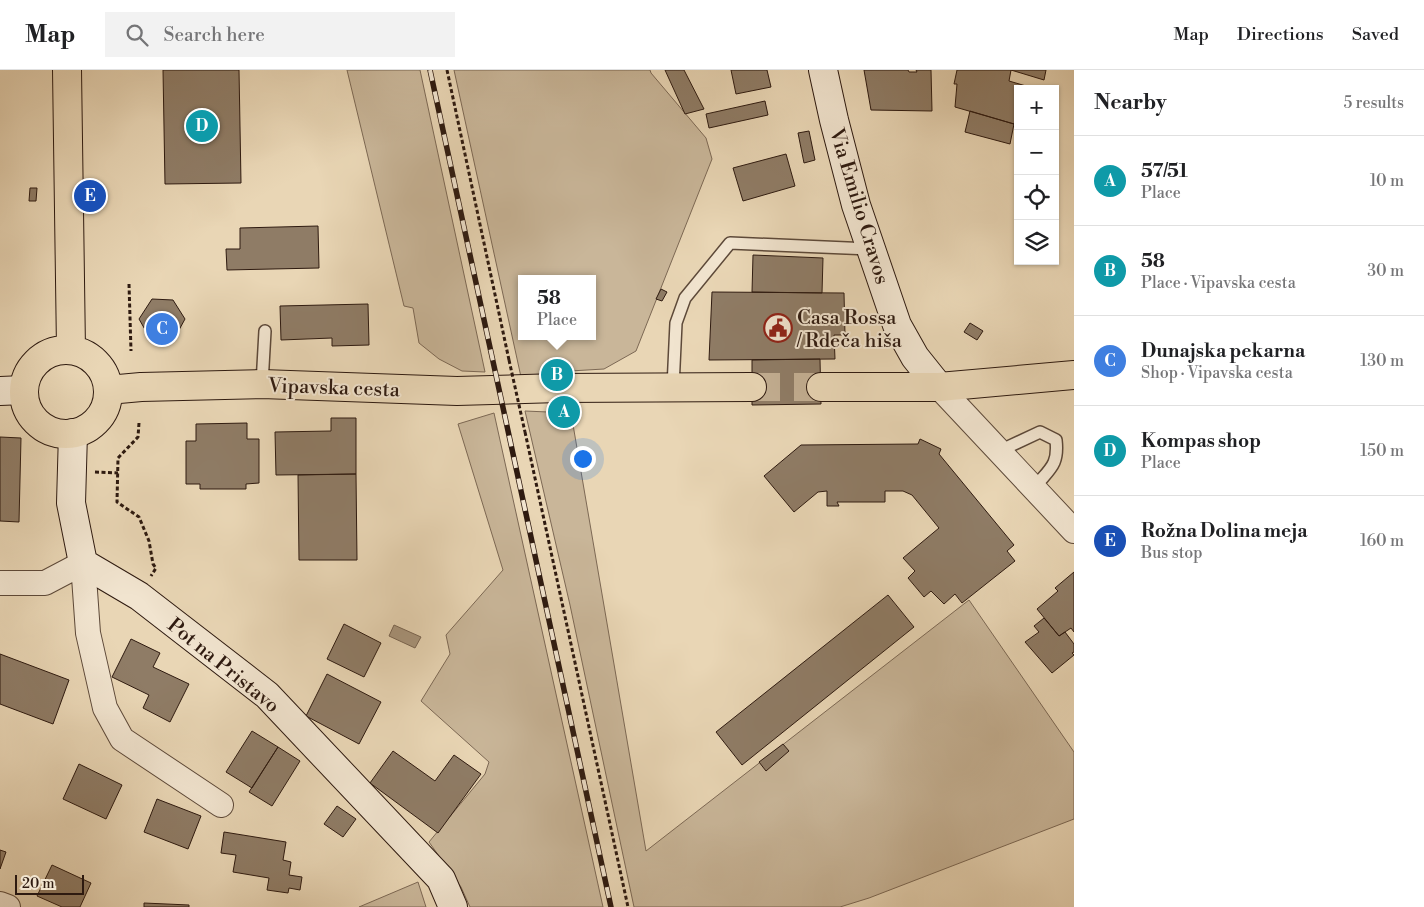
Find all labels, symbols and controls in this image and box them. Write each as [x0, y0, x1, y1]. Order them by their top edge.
search box [105, 12, 455, 57]
text: Map [25, 20, 75, 50]
icon: search [123, 21, 151, 49]
text: Search here [163, 23, 265, 47]
text: Map [1173, 23, 1209, 46]
text: Directions [1237, 23, 1324, 46]
text: Saved [1352, 23, 1399, 46]
map controls [1014, 85, 1059, 265]
button: + [1014, 85, 1059, 130]
text: Nearby [1094, 90, 1167, 116]
text: 5 results [1343, 93, 1404, 113]
pin: D [186, 107, 218, 145]
street label: Via Emilio Cravos [823, 125, 894, 287]
button: − [1014, 130, 1059, 175]
text: 57/51 [1141, 159, 1188, 183]
text: A [1104, 171, 1116, 191]
text: 10 m [1370, 171, 1404, 191]
button: locate [1014, 175, 1059, 220]
pin: E [74, 177, 106, 215]
text: Place [1141, 183, 1181, 203]
button: layers [1014, 220, 1059, 265]
text: 58 [1141, 249, 1165, 273]
text: B [1104, 261, 1116, 281]
text: 30 m [1367, 261, 1404, 281]
text: Place · Vipavska cesta [1141, 273, 1296, 293]
popup [518, 275, 596, 340]
text: 58 [537, 286, 561, 310]
place label: Casa Rossa / Rdeča hiša [796, 306, 903, 354]
pin: C [146, 310, 178, 348]
text: Place [537, 310, 577, 330]
public building icon: Casa Rossa / Rdeča hiša [763, 313, 793, 343]
text: Dunajska pekarna [1141, 339, 1305, 363]
text: C [1104, 351, 1116, 371]
text: 130 m [1360, 351, 1404, 371]
pin: B [541, 356, 573, 394]
text: Shop · Vipavska cesta [1141, 363, 1293, 383]
street label: Vipavska cesta [267, 374, 401, 403]
pin: A [548, 393, 580, 431]
text: Kompas shop [1141, 429, 1261, 453]
text: D [1104, 441, 1116, 461]
text: 150 m [1360, 441, 1404, 461]
your location [570, 446, 596, 472]
text: Place [1141, 453, 1181, 473]
text: Rožna Dolina meja [1141, 519, 1308, 543]
text: E [1104, 531, 1116, 551]
text: 160 m [1360, 531, 1404, 551]
text: Bus stop [1141, 543, 1203, 563]
street label: Pot na Pristavo [162, 613, 284, 719]
scale bar [15, 872, 84, 895]
text: 20 m [22, 875, 54, 893]

